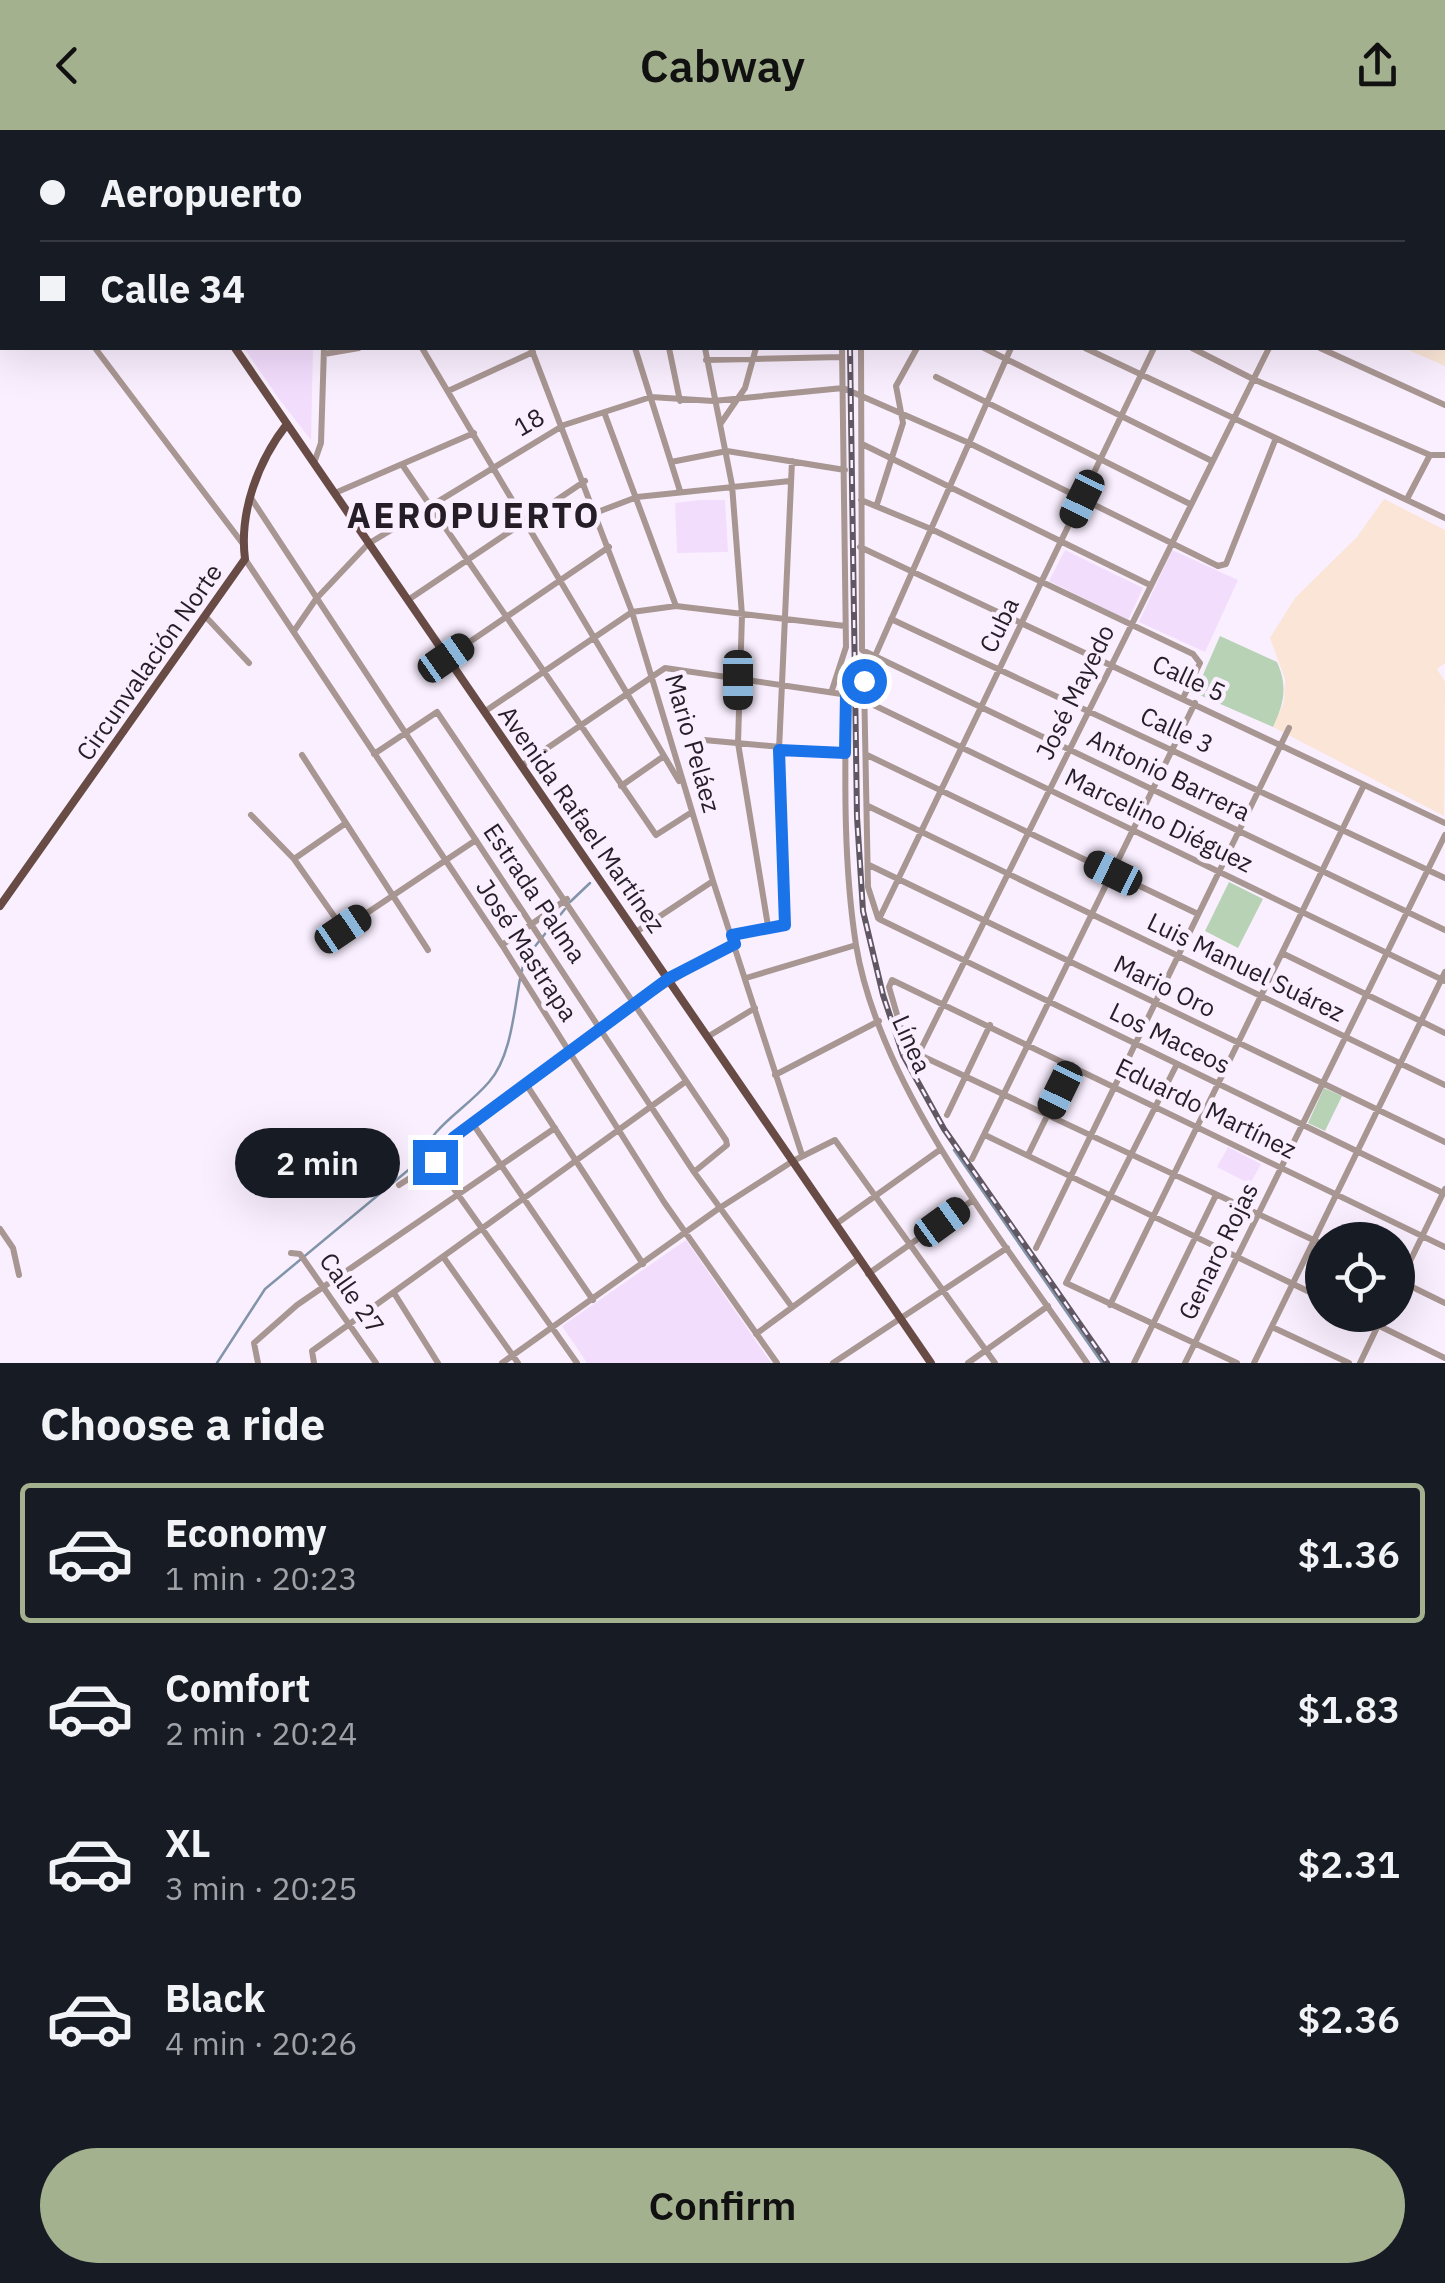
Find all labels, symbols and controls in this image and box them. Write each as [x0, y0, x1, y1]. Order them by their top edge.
text: Cabway [640, 36, 805, 94]
icon: back [40, 38, 95, 93]
icon: share [1350, 38, 1405, 93]
text: Aeropuerto [100, 168, 302, 217]
text: Calle 34 [100, 264, 245, 313]
street label: 18 [508, 400, 550, 443]
car [1055, 465, 1109, 533]
district label: AEROPUERTO [347, 492, 601, 538]
street label: Circunvalación Norte [68, 557, 229, 767]
street label: Cuba [971, 592, 1026, 658]
street label: José Mayedo [1028, 619, 1122, 765]
car [413, 629, 479, 687]
street label: Calle 5 [1147, 646, 1231, 709]
car [723, 650, 753, 710]
route start [842, 659, 887, 704]
street label: Mario Peláez [658, 670, 729, 816]
street label: Calle 3 [1135, 698, 1219, 761]
street label: Avenida Rafael Martínez [491, 699, 673, 939]
street label: Antonio Barrera [1082, 721, 1256, 828]
street label: Marcelino Diéguez [1060, 760, 1259, 879]
street label: Estrada Palma [477, 816, 594, 969]
car [1079, 846, 1147, 900]
street label: José Mastrapa [469, 872, 586, 1027]
car [310, 900, 376, 958]
street label: Luis Manuel Suárez [1142, 904, 1350, 1029]
street label: Mario Oro [1109, 947, 1222, 1024]
street label: Los Maceos [1104, 994, 1236, 1081]
street label: Línea [885, 1010, 940, 1078]
street label: Eduardo Martínez [1110, 1050, 1302, 1166]
car [1033, 1056, 1087, 1124]
callout: 2 min [235, 1127, 400, 1197]
route end [413, 1140, 458, 1185]
text: 2 min [276, 1142, 359, 1184]
street label: Genaro Rojas [1170, 1177, 1265, 1325]
car [909, 1192, 975, 1252]
map controls [1305, 1222, 1415, 1332]
button: locate [1305, 1222, 1415, 1332]
street label: Calle 27 [313, 1246, 392, 1340]
text: Choose a ride [40, 1394, 325, 1452]
icon: car [45, 1508, 135, 1598]
text: Economy [165, 1508, 327, 1557]
text: $1.36 [1297, 1529, 1400, 1578]
text: 1 min · 20:23 [165, 1557, 358, 1599]
icon: car [45, 1663, 135, 1753]
text: Comfort [165, 1663, 310, 1712]
text: $1.83 [1297, 1684, 1400, 1733]
text: 2 min · 20:24 [165, 1712, 358, 1754]
icon: car [45, 1818, 135, 1908]
text: XL [165, 1818, 211, 1867]
text: $2.31 [1297, 1839, 1400, 1888]
text: 3 min · 20:25 [165, 1867, 358, 1909]
icon: car [45, 1973, 135, 2063]
text: Black [165, 1973, 265, 2022]
text: $2.36 [1297, 1994, 1400, 2043]
text: 4 min · 20:26 [165, 2022, 358, 2064]
button: Confirm [40, 2148, 1405, 2263]

